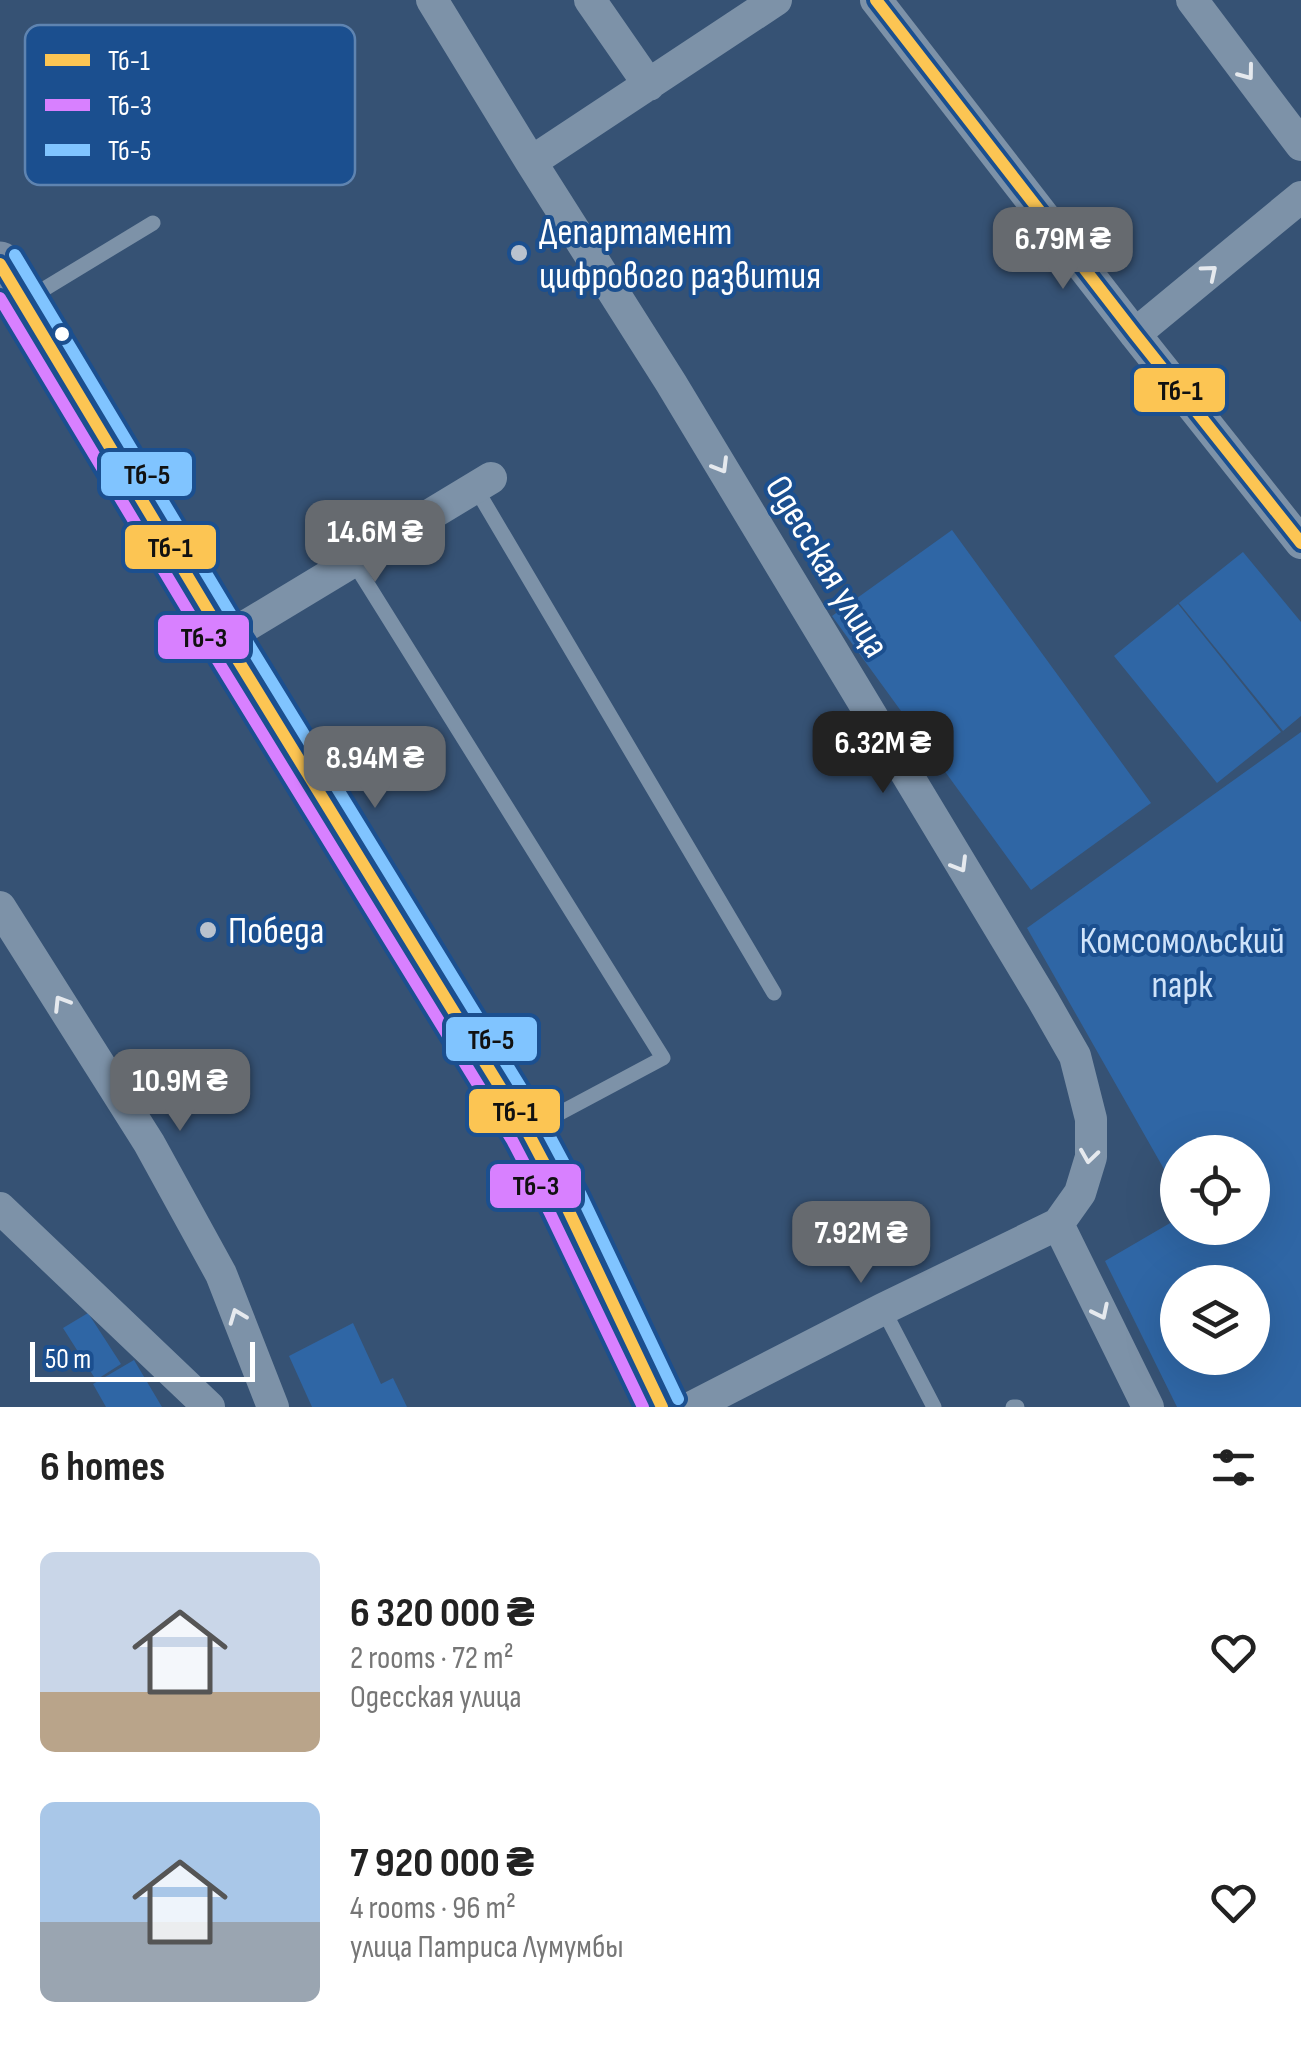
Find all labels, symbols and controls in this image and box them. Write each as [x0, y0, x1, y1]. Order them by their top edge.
legend [25, 25, 355, 185]
text: Тб-1 [108, 45, 150, 78]
one-way arrow [1235, 62, 1252, 80]
text: Тб-3 [108, 90, 152, 123]
text: Тб-5 [108, 135, 151, 168]
pin: 6.79M ₴ [971, 207, 1155, 292]
place label: Департамент цифрового развития [539, 210, 821, 299]
text: 6.79M ₴ [1015, 220, 1111, 259]
marker: Департамент цифрового развития [508, 242, 530, 264]
one-way arrow [1199, 266, 1217, 284]
unlabelled marker [52, 324, 72, 344]
line badge: Тб-1 [1132, 366, 1227, 414]
text: Тб-1 [1157, 375, 1203, 408]
line badge: Тб-5 [99, 450, 194, 498]
one-way arrow [709, 455, 728, 473]
text: Тб-5 [124, 459, 170, 492]
street label: Одесская улица [755, 468, 899, 666]
pin: 14.6M ₴ [283, 500, 467, 585]
text: 14.6M ₴ [327, 513, 423, 552]
line badge: Тб-1 [123, 523, 218, 571]
text: Тб-1 [147, 532, 193, 565]
line badge: Тб-3 [156, 613, 251, 661]
text: Тб-3 [181, 622, 227, 655]
pin: 6.32M ₴ [791, 711, 975, 796]
text: 6.32M ₴ [835, 724, 931, 763]
pin: 8.94M ₴ [283, 726, 467, 811]
text: 8.94M ₴ [326, 739, 424, 778]
one-way arrow [948, 854, 967, 872]
place label: Победа [228, 909, 324, 954]
marker: Победа [197, 919, 219, 941]
park label: Комсомольский парк [1079, 919, 1285, 1008]
one-way arrow [54, 996, 73, 1014]
line badge: Тб-5 [444, 1015, 539, 1063]
text: Тб-5 [468, 1024, 514, 1057]
pin: 10.9M ₴ [88, 1049, 272, 1134]
text: 10.9M ₴ [132, 1062, 228, 1101]
line badge: Тб-1 [467, 1087, 562, 1135]
text: Тб-1 [492, 1096, 538, 1129]
map controls [1160, 1135, 1270, 1375]
button: locate [1160, 1135, 1270, 1245]
one-way arrow [1079, 1147, 1100, 1164]
line badge: Тб-3 [488, 1162, 583, 1210]
text: Тб-3 [513, 1170, 559, 1203]
pin: 7.92M ₴ [769, 1201, 953, 1286]
text: 7.92M ₴ [814, 1214, 908, 1253]
button: layers [1160, 1265, 1270, 1375]
one-way arrow [1089, 1301, 1108, 1319]
one-way arrow [229, 1308, 249, 1326]
scale bar [30, 1337, 255, 1382]
text: 50 m [45, 1343, 91, 1376]
icon: filters [1206, 1440, 1261, 1495]
text: 6 homes [40, 1442, 165, 1493]
text: 6 320 000 ₴ [350, 1588, 535, 1639]
icon: home [120, 1592, 240, 1712]
icon: heart [1206, 1625, 1261, 1680]
text: 2 rooms · 72 m² [350, 1639, 514, 1678]
text: Одесская улица [350, 1678, 522, 1717]
text: 7 920 000 ₴ [350, 1838, 534, 1889]
icon: home [120, 1842, 240, 1962]
icon: heart [1206, 1875, 1261, 1930]
text: 4 rooms · 96 m² [350, 1889, 516, 1928]
text: улица Патриса Лумумбы [350, 1928, 623, 1967]

